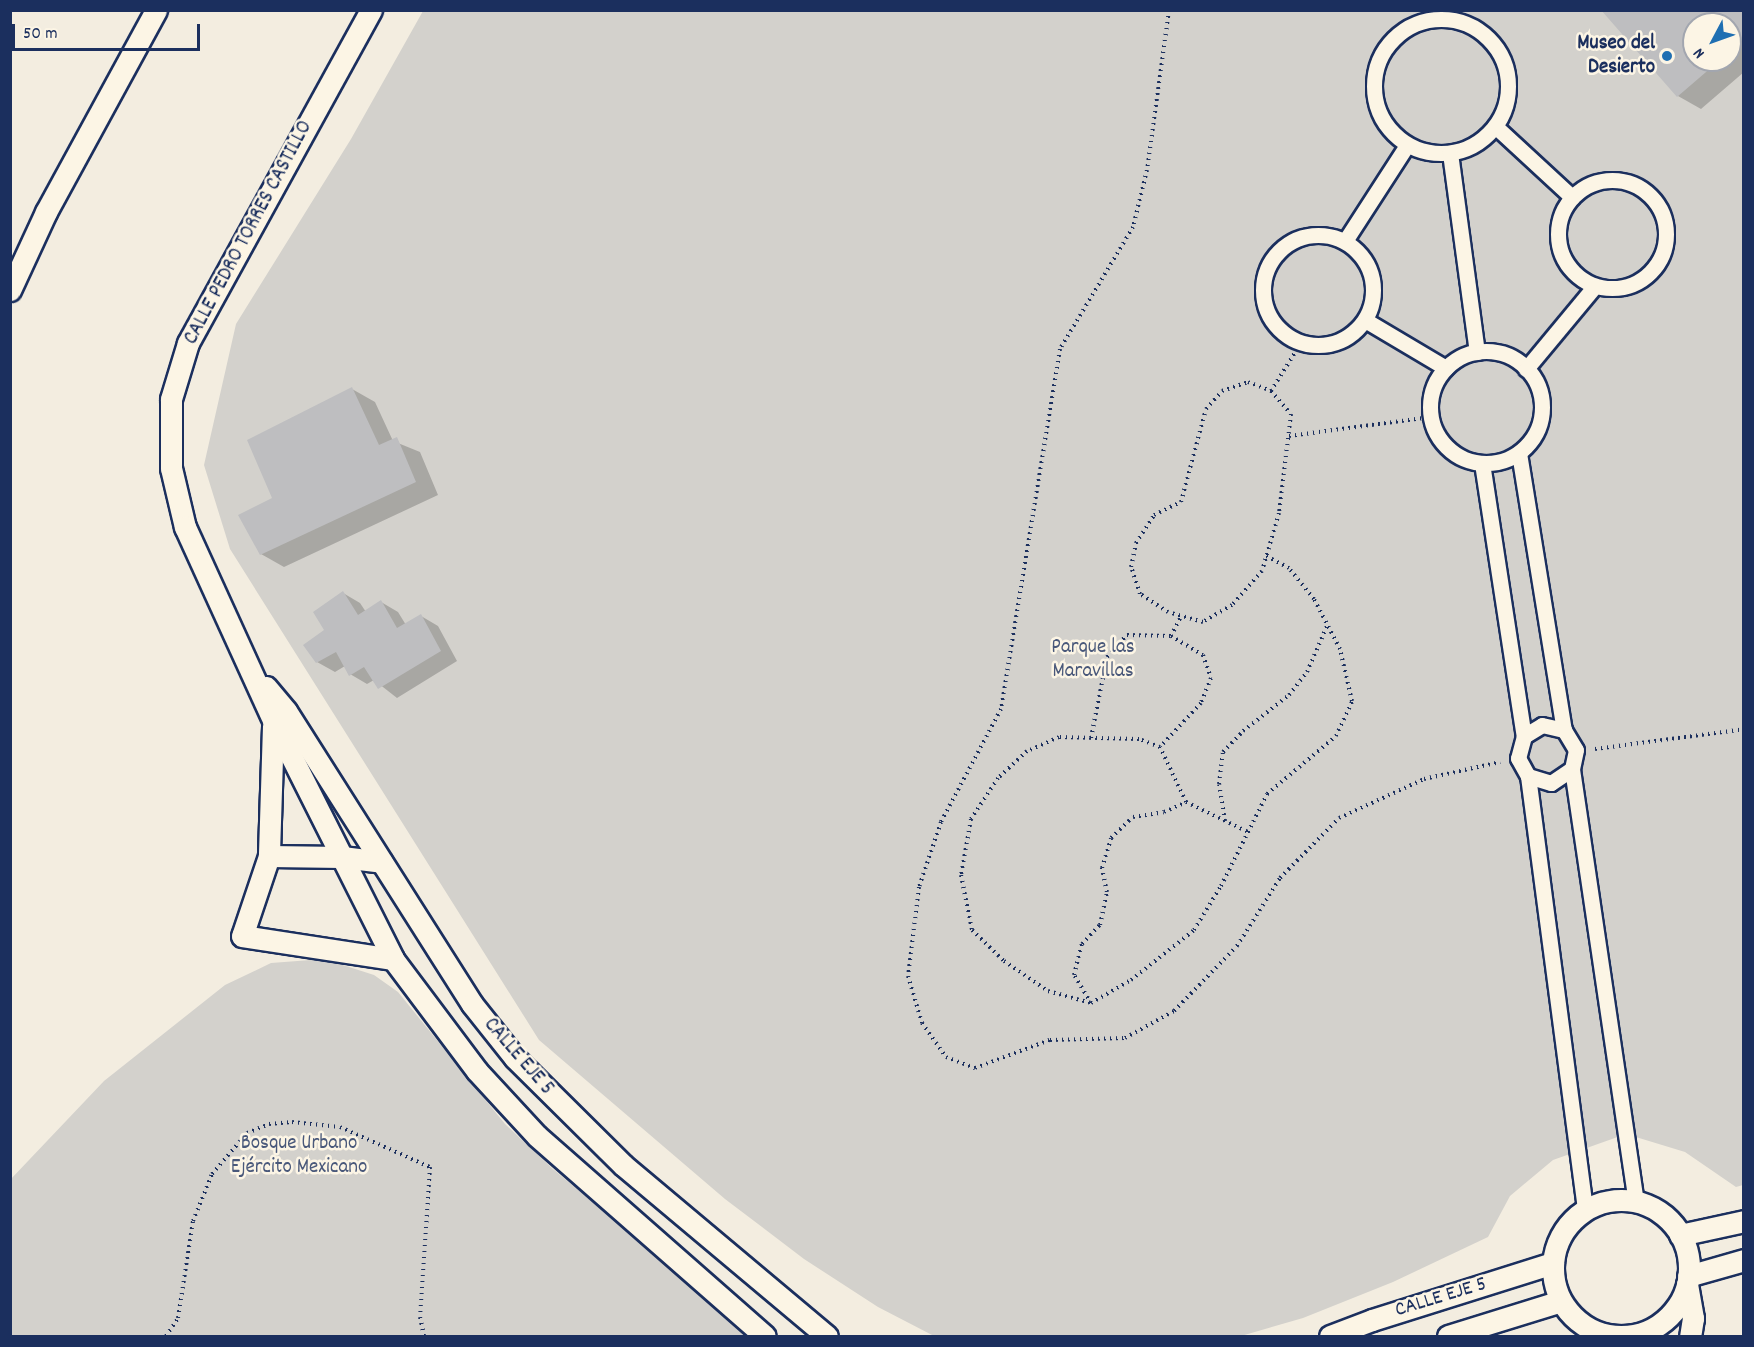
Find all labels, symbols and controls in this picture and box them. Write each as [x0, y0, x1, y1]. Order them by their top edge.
scale bar [15, 12, 202, 50]
north arrow [1682, 12, 1742, 72]
text: 50 m [23, 22, 58, 47]
place label: Museo del Desierto [1577, 31, 1655, 81]
text: N [1688, 42, 1711, 63]
marker: Museo del Desierto [1660, 49, 1674, 63]
street label: CALLE PEDRO TORRES CASTILLO [179, 117, 319, 349]
park label: Parque las Maravillas [1051, 635, 1135, 685]
street label: CALLE EJE 5 [477, 1013, 559, 1101]
park label: Bosque Urbano Ejército Mexicano [231, 1131, 367, 1181]
street label: CALLE EJE 5 [1392, 1272, 1490, 1324]

